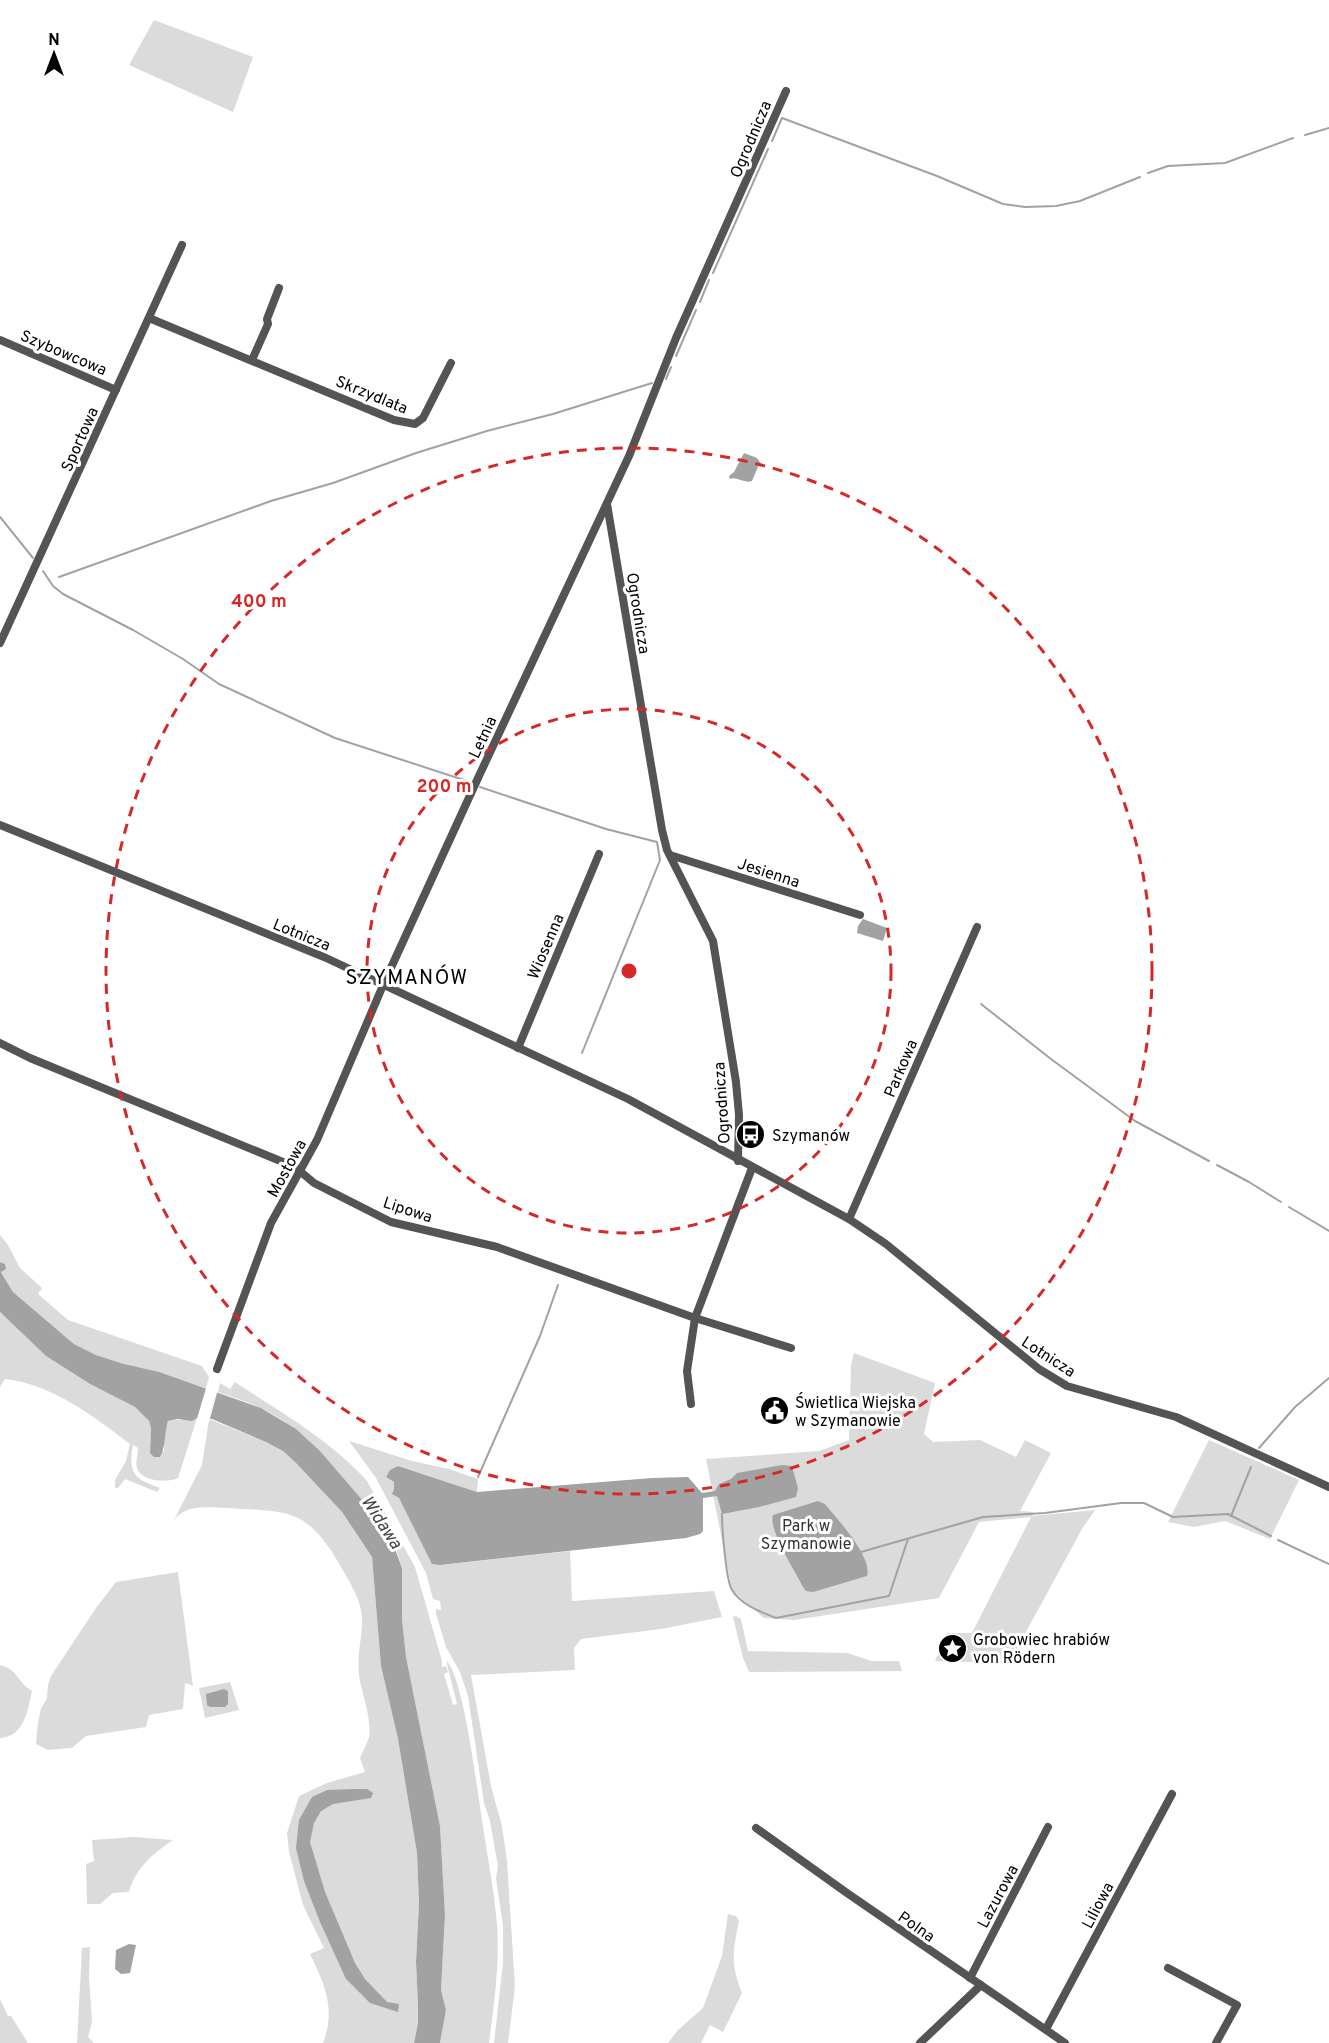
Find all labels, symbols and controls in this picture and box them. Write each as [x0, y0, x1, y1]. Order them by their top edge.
north arrow [24, 24, 84, 84]
text: N [48, 31, 60, 51]
street label: Ogrodnicza [727, 98, 777, 181]
street label: Szybowcowa [17, 327, 109, 381]
street label: Skrzydlata [332, 372, 410, 419]
street label: Sportowa [58, 404, 104, 475]
street label: Ogrodnicza [621, 571, 653, 655]
text: 400 m [231, 591, 287, 614]
street label: Letnia [465, 714, 502, 762]
text: 200 m [416, 776, 472, 799]
street label: Jesienna [735, 854, 802, 893]
street label: Wiosenna [524, 911, 570, 982]
street label: Lotnicza [269, 915, 333, 956]
centre of rings [619, 961, 639, 981]
district label: SZYMANÓW [345, 964, 469, 992]
street label: Parkowa [881, 1037, 923, 1101]
street label: Ogrodnicza [710, 1061, 736, 1144]
bus stop icon: Szymanów [735, 1119, 767, 1151]
place label: Szymanów [772, 1127, 850, 1147]
street label: Mostowa [264, 1136, 312, 1202]
street label: Lipowa [380, 1194, 435, 1228]
street label: Lotnicza [1017, 1333, 1079, 1383]
place label: Świetlica Wiejska w Szymanowie [795, 1392, 916, 1432]
public building icon: Świetlica Wiejska w Szymanowie [758, 1395, 790, 1427]
water label: Widawa [355, 1492, 407, 1554]
park label: Park w Szymanowie [761, 1517, 851, 1555]
place label: Grobowiec hrabiów von Rödern [973, 1631, 1110, 1669]
place icon: Grobowiec hrabiów von Rödern [936, 1632, 968, 1664]
street label: Lazurowa [974, 1862, 1024, 1932]
street label: Liliowa [1078, 1879, 1119, 1933]
street label: Polna [893, 1908, 938, 1948]

